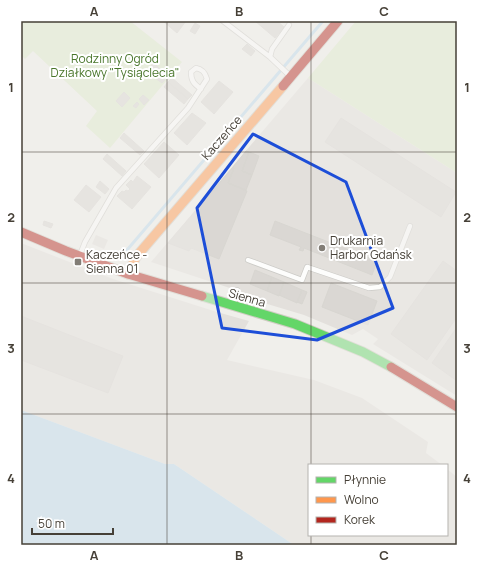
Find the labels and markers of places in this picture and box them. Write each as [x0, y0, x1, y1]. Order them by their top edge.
place label: Drukarnia Harbor Gdańsk [330, 232, 413, 263]
marker: Drukarnia Harbor Gdańsk [317, 243, 327, 253]
place label: Kaczeńce - Sienna 01 [86, 246, 147, 277]
marker: Kaczeńce - Sienna 01 [73, 257, 83, 267]

